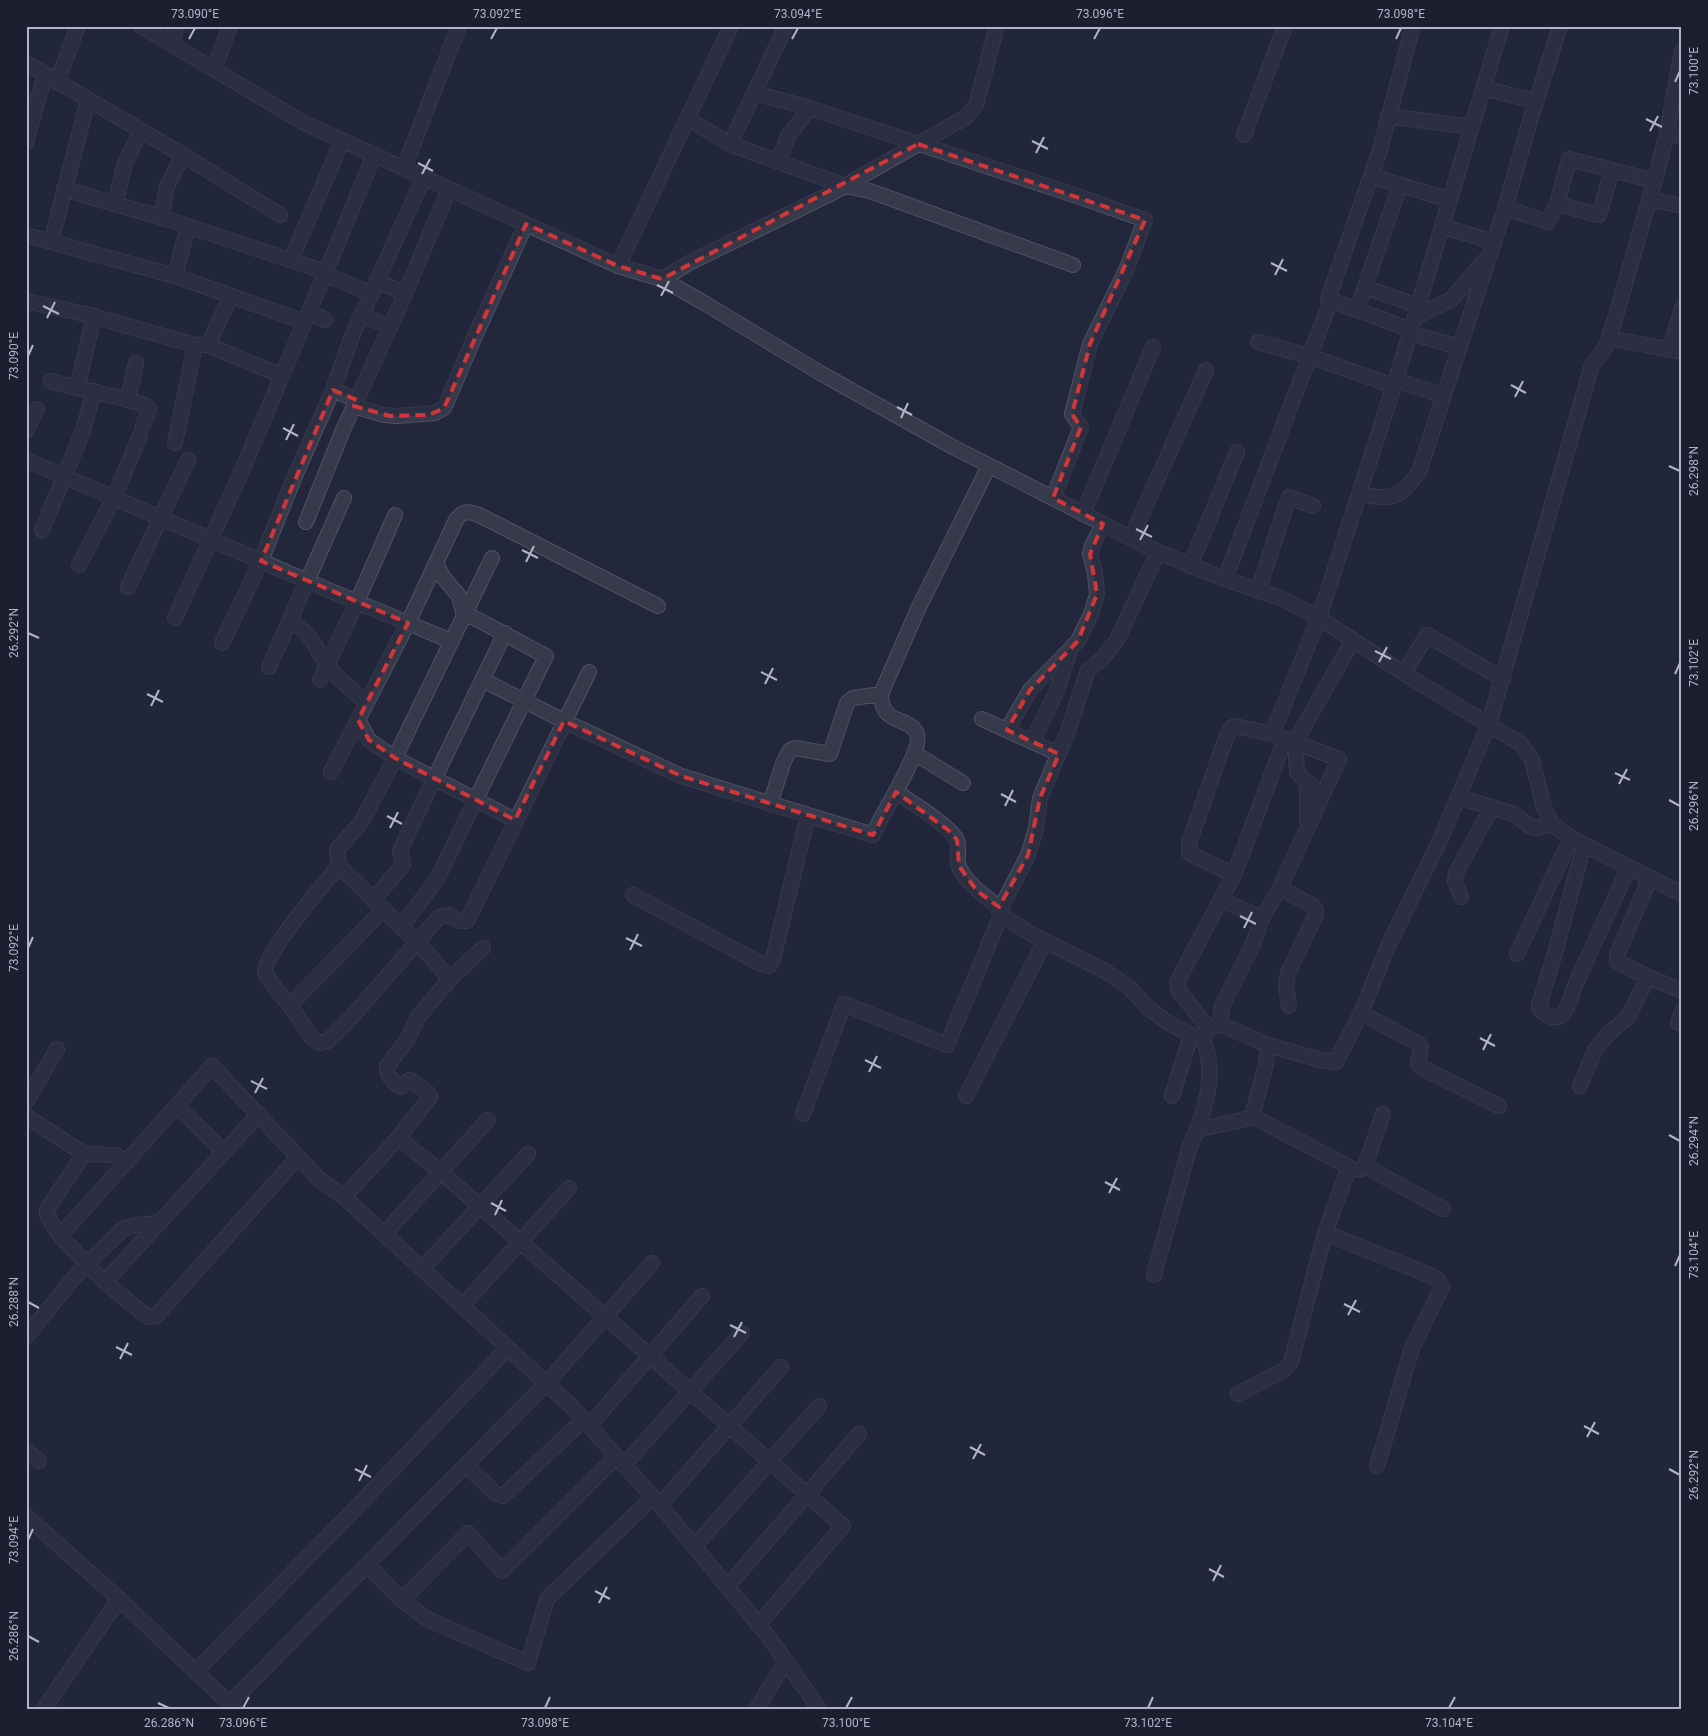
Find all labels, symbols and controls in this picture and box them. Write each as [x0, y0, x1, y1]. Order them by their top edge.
text: 73.090°E [171, 7, 219, 21]
text: 73.092°E [473, 7, 521, 21]
text: 73.094°E [774, 7, 822, 21]
text: 73.096°E [1076, 7, 1124, 21]
text: 73.098°E [1377, 7, 1425, 21]
text: 73.100°E [1687, 47, 1701, 95]
text: 73.090°E [7, 332, 21, 380]
text: 26.298°N [1687, 446, 1701, 496]
text: 26.292°N [7, 608, 21, 658]
text: 73.102°E [1687, 639, 1701, 687]
text: 26.296°N [1687, 781, 1701, 831]
text: 73.092°E [7, 924, 21, 972]
text: 26.294°N [1687, 1116, 1701, 1166]
text: 73.104°E [1687, 1231, 1701, 1279]
text: 26.288°N [7, 1277, 21, 1327]
text: 26.292°N [1687, 1450, 1701, 1500]
text: 73.094°E [7, 1516, 21, 1564]
text: 26.286°N [7, 1611, 21, 1661]
text: 26.286°N [144, 1716, 194, 1730]
text: 73.096°E [219, 1716, 267, 1730]
text: 73.098°E [521, 1716, 569, 1730]
text: 73.100°E [822, 1716, 870, 1730]
text: 73.102°E [1124, 1716, 1172, 1730]
text: 73.104°E [1425, 1716, 1473, 1730]

